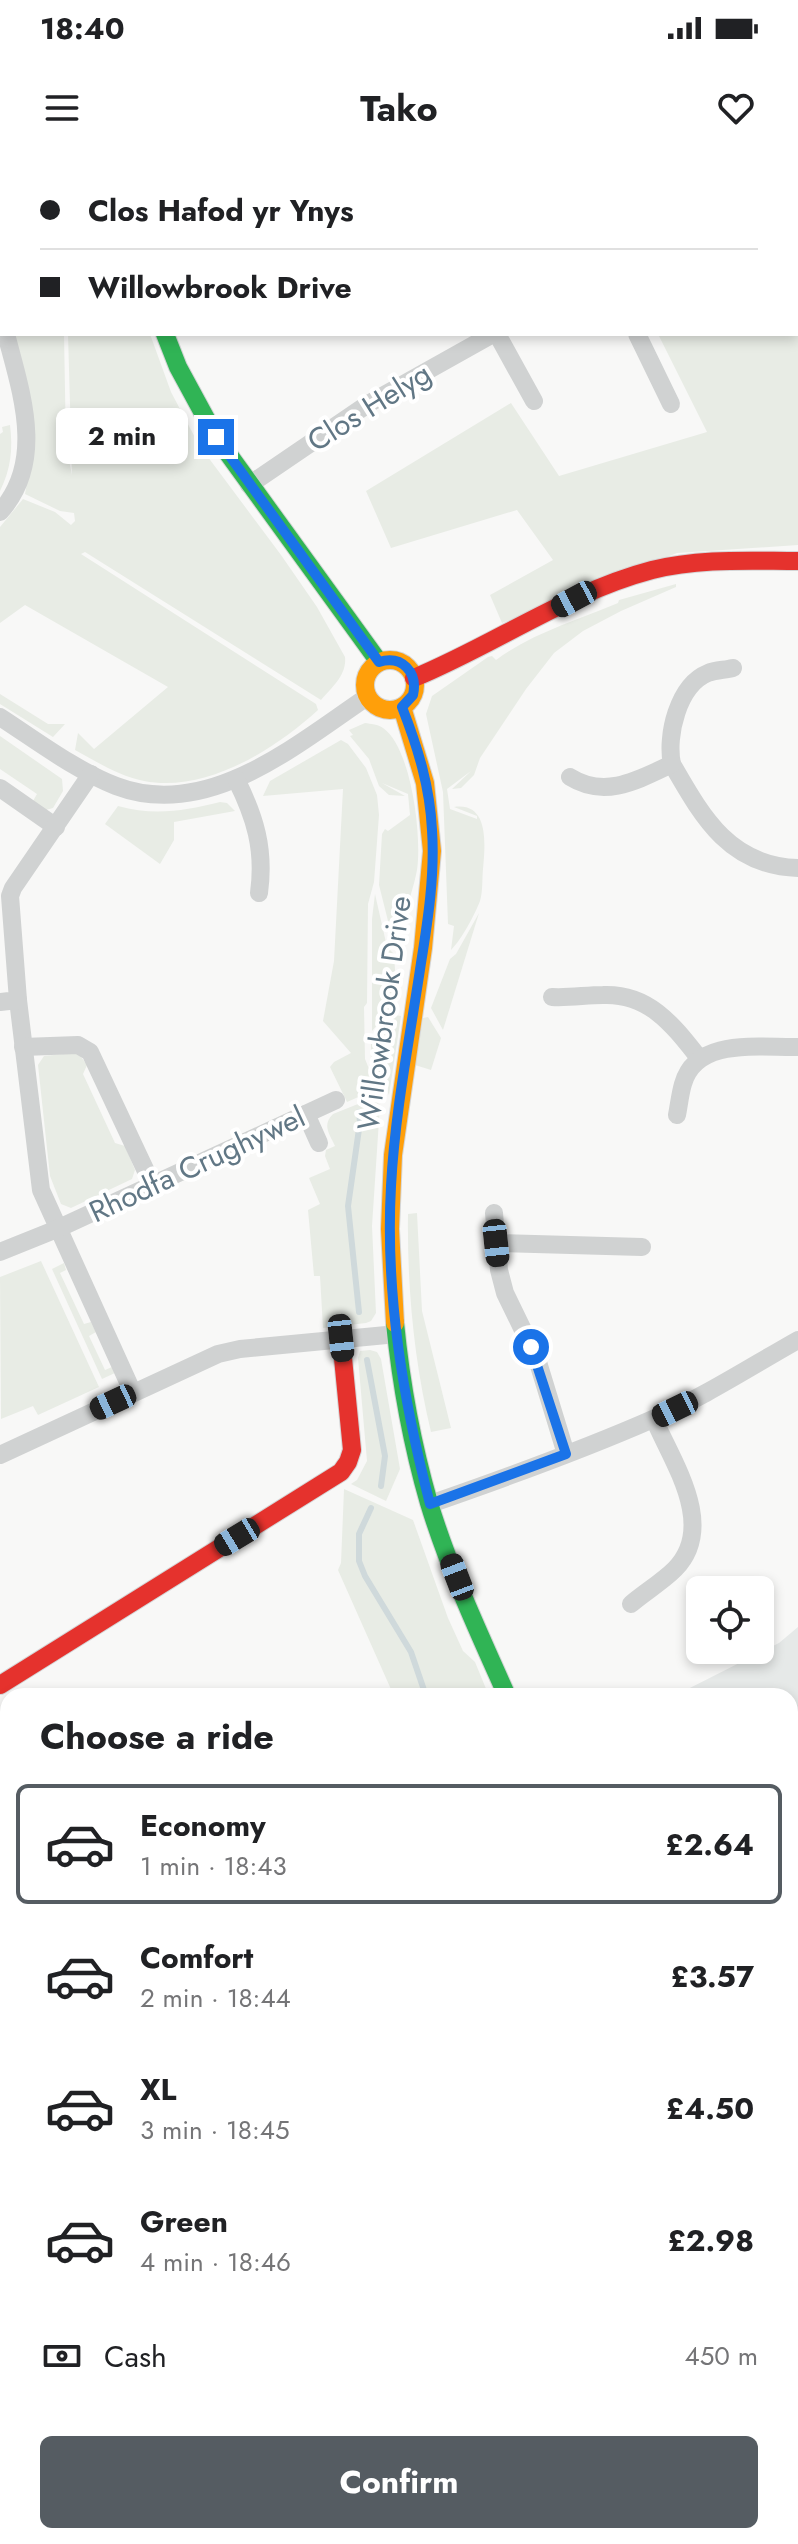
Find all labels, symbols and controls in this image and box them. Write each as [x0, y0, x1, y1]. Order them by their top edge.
text: 18:40 [40, 7, 125, 50]
text: Tako [360, 82, 438, 134]
icon: menu [40, 86, 84, 130]
icon: heart [714, 86, 758, 130]
text: Clos Hafod yr Ynys [88, 189, 354, 232]
text: Willowbrook Drive [88, 266, 352, 309]
street label: Clos Helyg [299, 352, 439, 462]
callout: 2 min [56, 409, 188, 465]
text: 2 min [88, 417, 156, 455]
route end [198, 419, 234, 455]
car [547, 577, 601, 621]
street label: Willowbrook Drive [346, 893, 422, 1133]
street label: Rhodfa Crughywel [82, 1095, 312, 1233]
car [482, 1218, 510, 1268]
car [327, 1313, 355, 1363]
route start [513, 1329, 549, 1365]
car [86, 1381, 140, 1423]
car [648, 1388, 702, 1430]
car [210, 1514, 264, 1560]
car [437, 1550, 477, 1604]
map controls [686, 1576, 774, 1664]
button: locate [686, 1576, 774, 1664]
text: Choose a ride [40, 1710, 274, 1762]
text: Economy [140, 1804, 266, 1847]
icon: car [44, 1808, 116, 1880]
text: £2.64 [665, 1823, 754, 1866]
text: 1 min · 18:43 [140, 1847, 287, 1885]
text: Comfort [140, 1936, 253, 1979]
icon: car [44, 1940, 116, 2012]
text: £3.57 [670, 1955, 754, 1998]
text: 2 min · 18:44 [140, 1979, 291, 2017]
text: XL [140, 2068, 176, 2111]
icon: car [44, 2072, 116, 2144]
text: £4.50 [666, 2087, 754, 2130]
text: 3 min · 18:45 [140, 2111, 290, 2149]
text: Green [140, 2200, 228, 2243]
icon: car [44, 2204, 116, 2276]
text: £2.98 [667, 2219, 754, 2262]
text: 4 min · 18:46 [140, 2243, 291, 2281]
icon: cash [40, 2334, 84, 2378]
text: Cash [104, 2335, 167, 2378]
text: 450 m [684, 2337, 758, 2375]
button: Confirm [40, 2436, 758, 2528]

